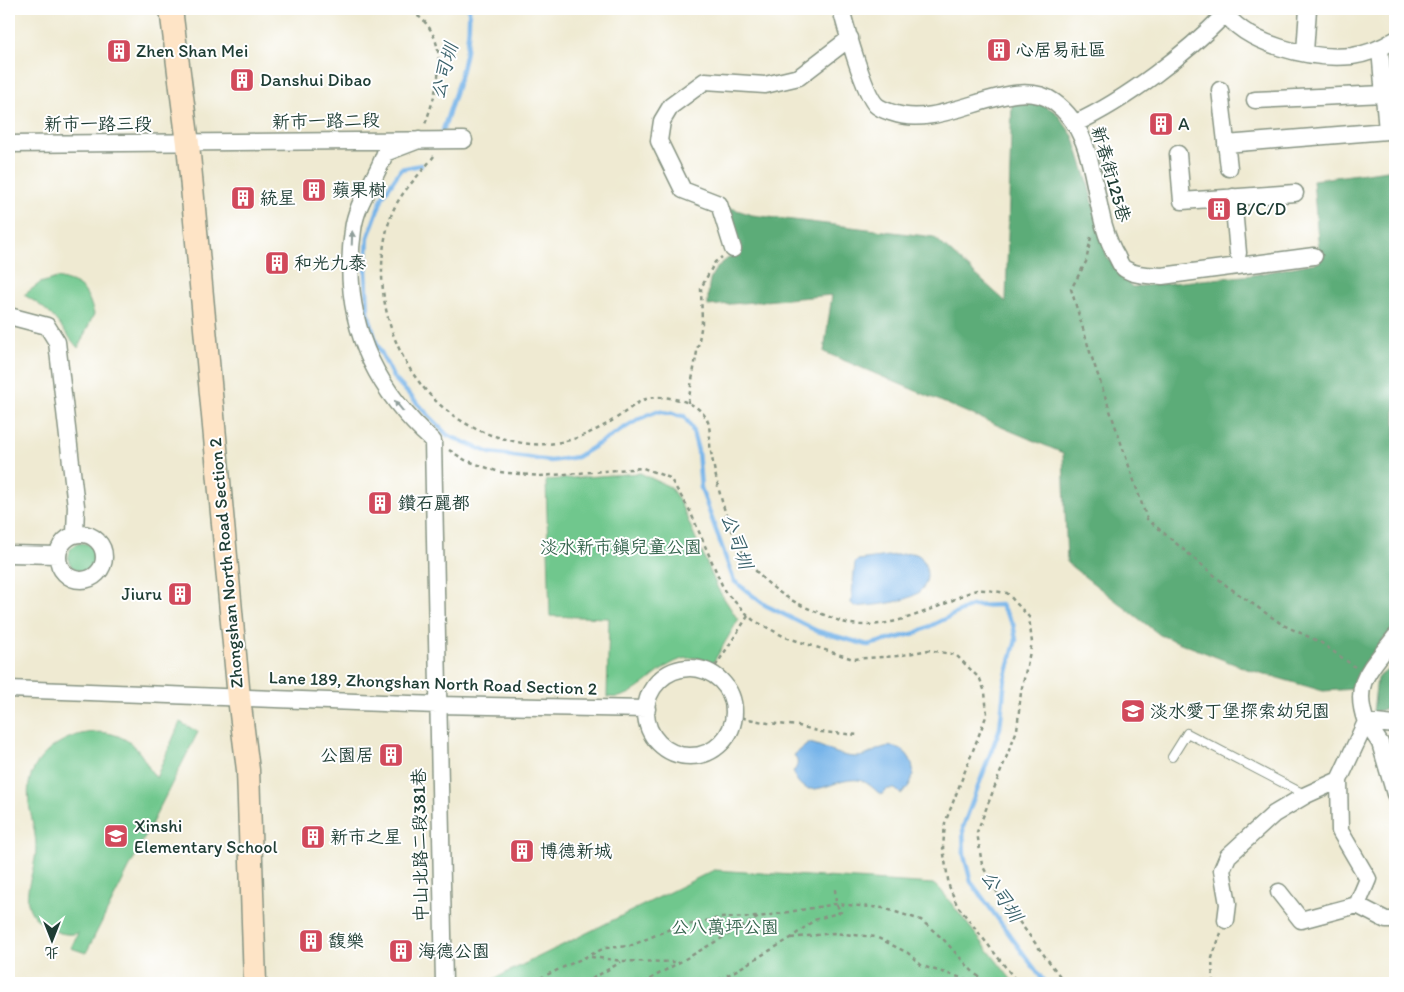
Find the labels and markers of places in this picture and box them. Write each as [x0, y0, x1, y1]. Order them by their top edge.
building icon: 心居易社區 [986, 37, 1012, 63]
building icon: Zhen Shan Mei [106, 38, 132, 64]
place label: 心居易社區 [1016, 39, 1106, 61]
place label: Zhen Shan Mei [136, 40, 248, 62]
building icon: Danshui Dibao [229, 67, 255, 93]
place label: Danshui Dibao [260, 69, 371, 91]
building icon: A [1148, 111, 1174, 137]
place label: A [1178, 113, 1190, 135]
building icon: 蘋果樹 [301, 177, 327, 203]
place label: 蘋果樹 [332, 179, 386, 201]
building icon: 統星 [230, 185, 256, 211]
place label: 統星 [260, 187, 296, 209]
building icon: B/C/D [1206, 196, 1232, 222]
place label: B/C/D [1236, 198, 1286, 220]
building icon: 和光九泰 [264, 250, 290, 276]
place label: 和光九泰 [294, 252, 366, 274]
building icon: 鑽石麗都 [367, 490, 393, 516]
place label: 鑽石麗都 [398, 492, 470, 514]
building icon: Jiuru [167, 581, 193, 607]
place label: Jiuru [122, 583, 162, 605]
school or university icon: 淡水愛丁堡探索幼兒園 [1120, 698, 1146, 724]
place label: 淡水愛丁堡探索幼兒園 [1150, 700, 1330, 722]
building icon: 公園居 [378, 742, 404, 768]
place label: 公園居 [320, 744, 374, 766]
place label: Xinshi Elementary School [134, 815, 278, 858]
school or university icon: Xinshi Elementary School [103, 823, 129, 849]
building icon: 新市之星 [300, 824, 326, 850]
place label: 新市之星 [330, 826, 402, 848]
building icon: 博德新城 [509, 838, 535, 864]
place label: 博德新城 [540, 840, 612, 862]
building icon: 馥樂 [298, 928, 324, 954]
place label: 馥樂 [328, 930, 364, 952]
building icon: 海德公園 [388, 938, 414, 964]
place label: 海德公園 [418, 940, 490, 962]

